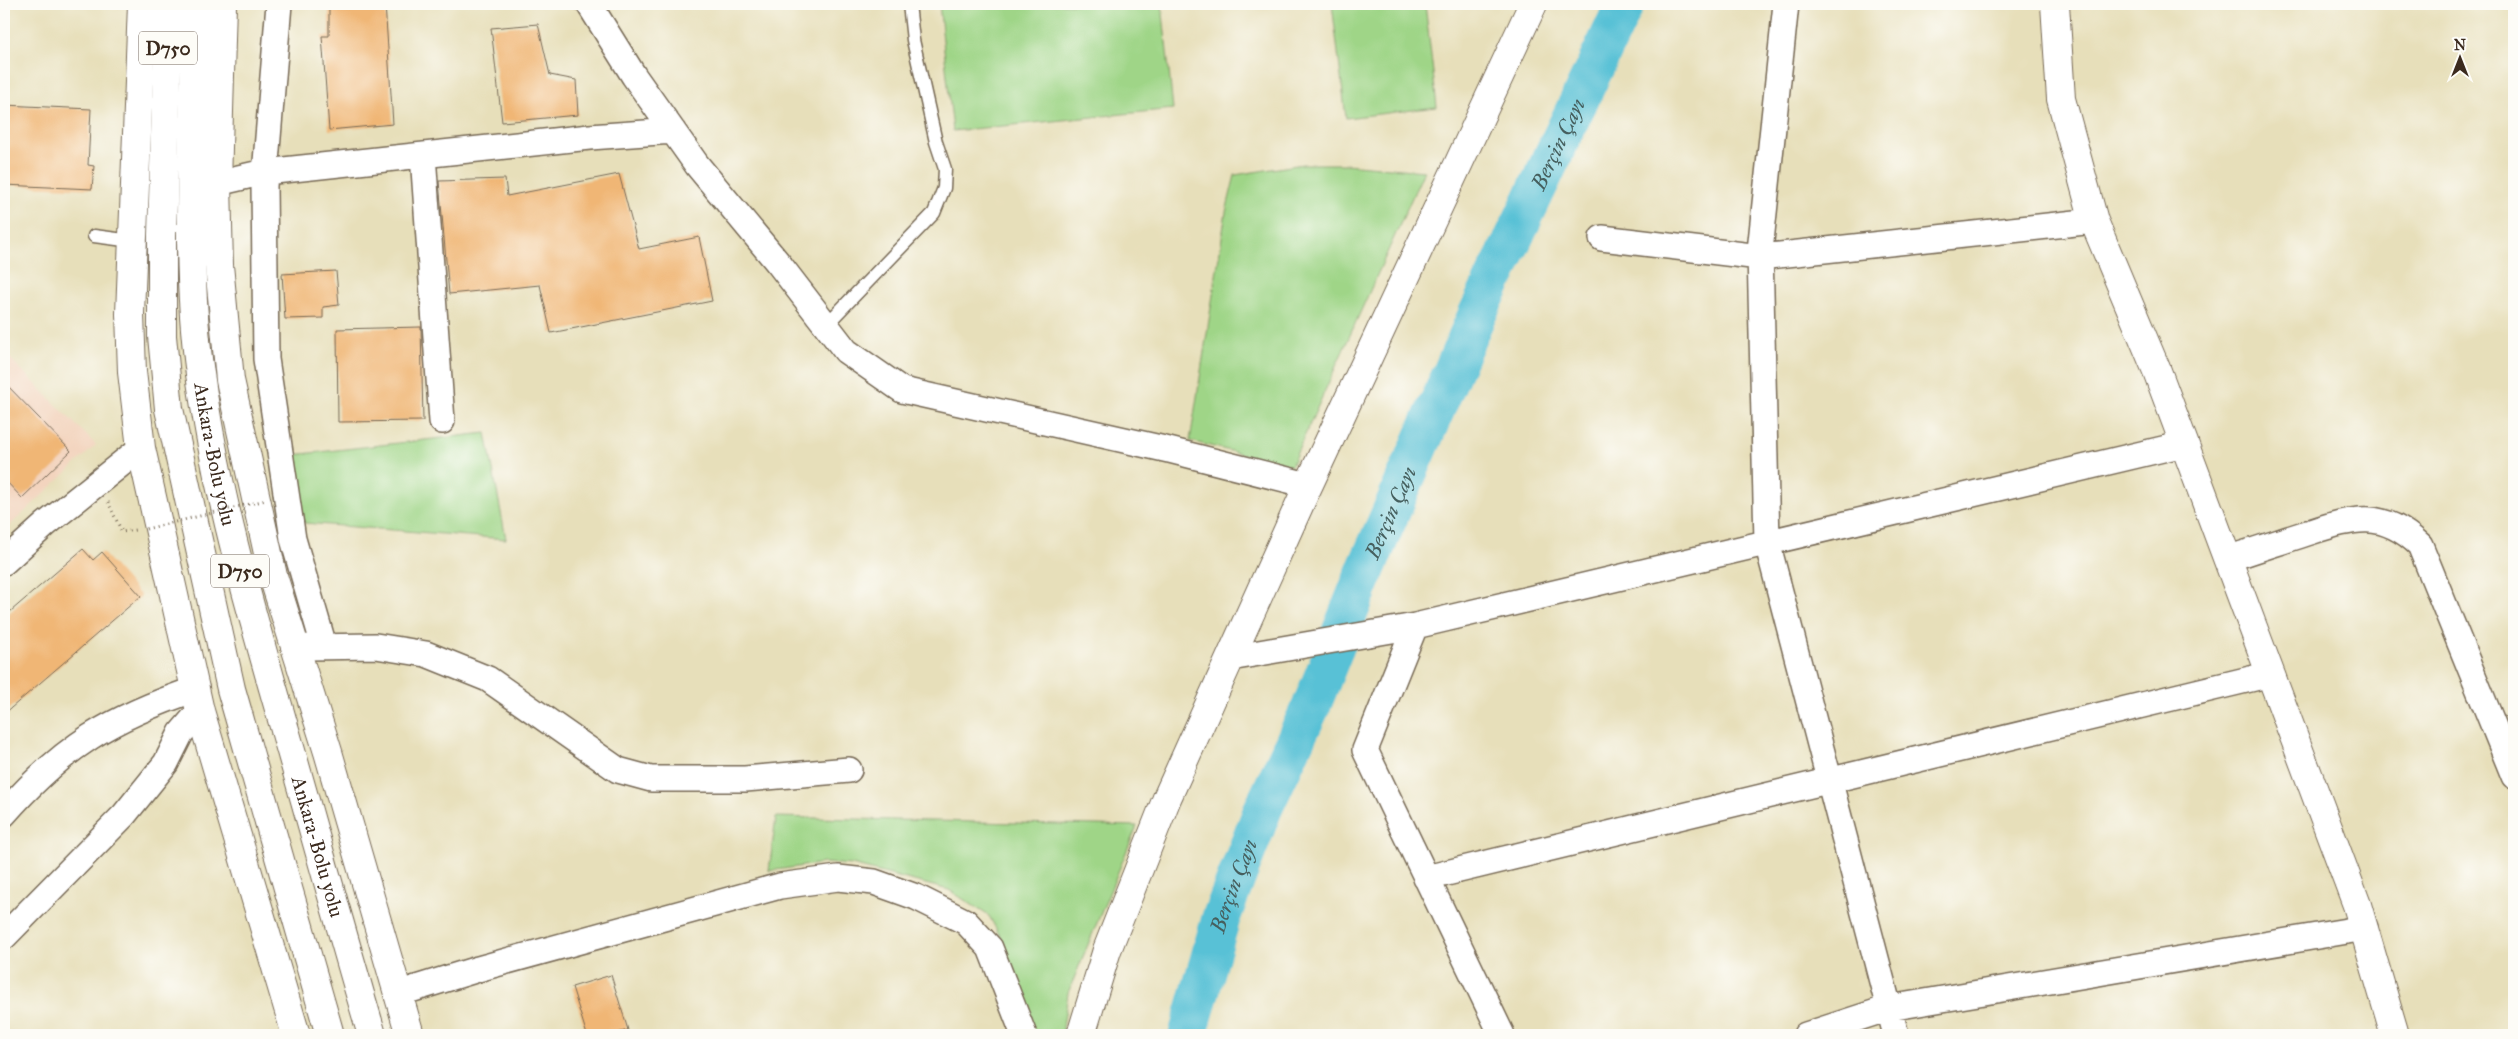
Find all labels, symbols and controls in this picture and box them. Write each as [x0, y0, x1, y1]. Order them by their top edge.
road number: D750 [139, 32, 197, 64]
north arrow [2436, 32, 2486, 82]
text: N [2454, 37, 2466, 54]
water label: Berçin Çayı [1525, 94, 1591, 195]
street label: Ankara-Bolu yolu [189, 380, 241, 528]
water label: Berçin Çayı [1359, 463, 1422, 564]
road number: D750 [211, 554, 269, 588]
street label: Ankara-Bolu yolu [286, 772, 349, 920]
water label: Berçin Çayı [1204, 835, 1263, 936]

